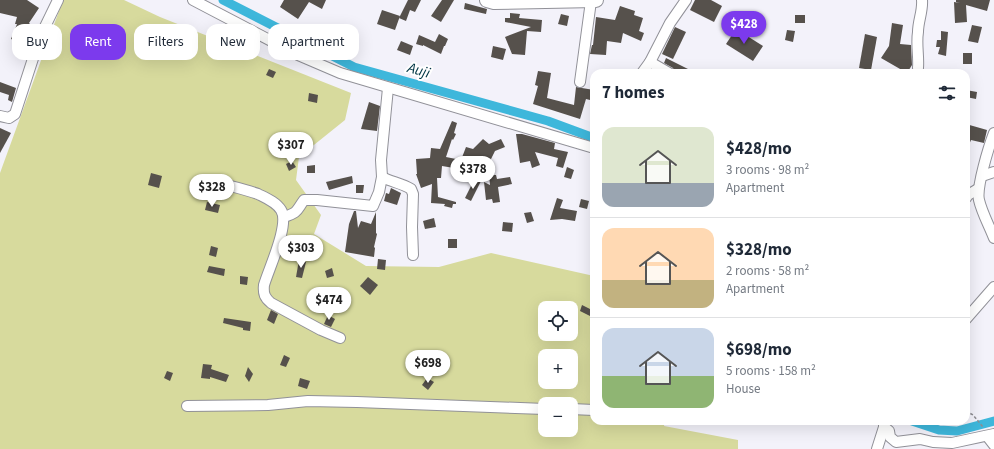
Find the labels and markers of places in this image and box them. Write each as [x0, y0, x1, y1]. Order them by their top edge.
pin: $428 [720, 11, 768, 45]
pin: $307 [267, 132, 315, 166]
pin: $378 [449, 156, 497, 190]
pin: $328 [188, 174, 236, 208]
pin: $303 [277, 235, 325, 269]
pin: $474 [305, 287, 353, 321]
pin: $698 [404, 350, 452, 384]

